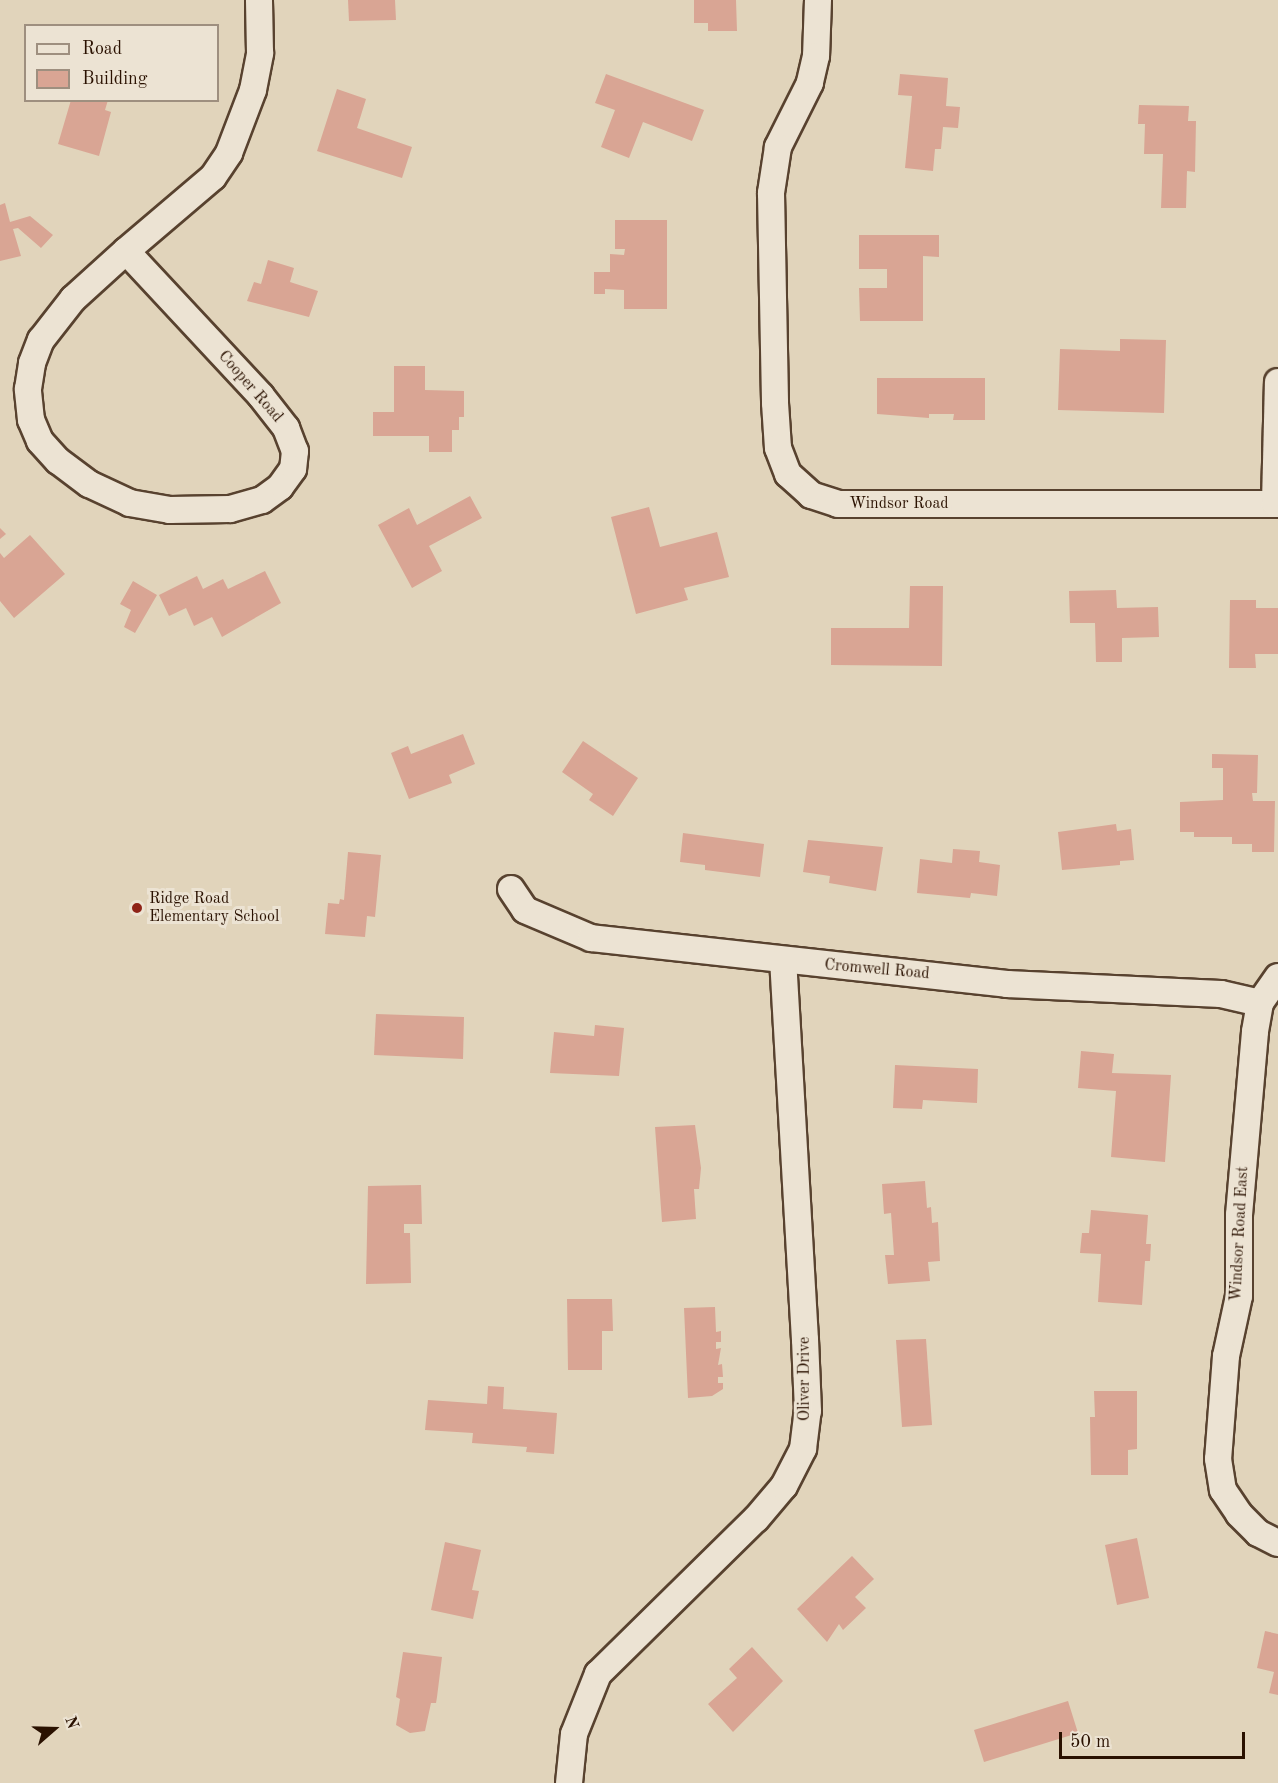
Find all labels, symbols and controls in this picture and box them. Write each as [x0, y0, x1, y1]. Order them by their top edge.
legend [24, 24, 219, 102]
text: Road [82, 40, 122, 58]
text: Building [82, 70, 147, 88]
street label: Cooper Road [214, 347, 286, 427]
street label: Windsor Road [849, 494, 949, 514]
place label: Ridge Road Elementary School [149, 889, 279, 927]
marker: Ridge Road Elementary School [130, 901, 144, 915]
street label: Cromwell Road [824, 956, 930, 984]
street label: Windsor Road East [1227, 1166, 1253, 1302]
street label: Oliver Drive [795, 1337, 815, 1421]
north arrow [24, 1699, 84, 1759]
text: N [61, 1714, 81, 1731]
scale bar [1062, 1720, 1248, 1758]
text: 50 m [1070, 1733, 1110, 1751]

